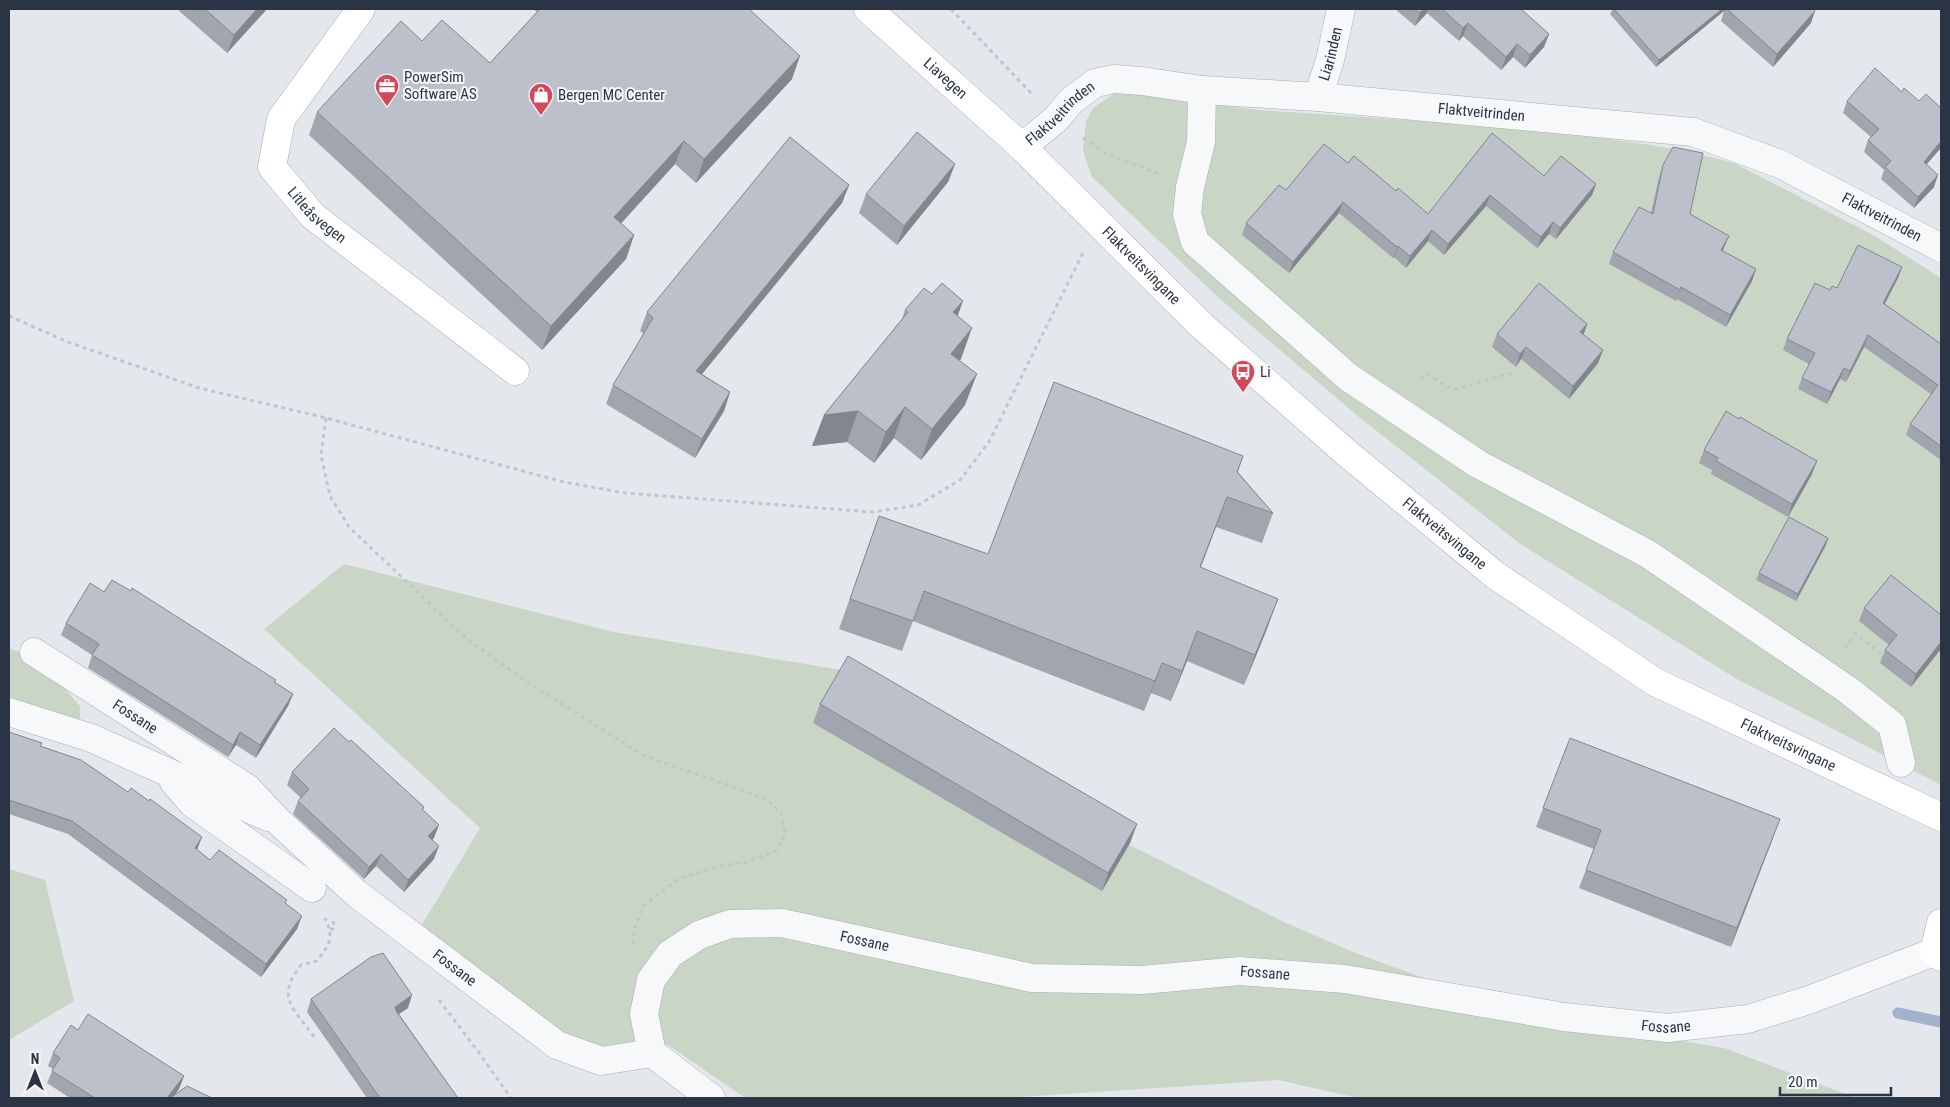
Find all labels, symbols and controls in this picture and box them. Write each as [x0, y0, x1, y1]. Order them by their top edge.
street label: Liarinden [1315, 25, 1346, 83]
street label: Liavegen [920, 54, 971, 103]
place label: PowerSim Software AS [404, 68, 477, 103]
office icon: PowerSim Software AS [374, 73, 400, 107]
street label: Flaktveitrinden [1022, 77, 1098, 149]
shop icon: Bergen MC Center [528, 82, 554, 116]
place label: Bergen MC Center [558, 86, 665, 104]
street label: Flaktveitrinden [1437, 99, 1526, 125]
street label: Litleåsvegen [284, 183, 350, 247]
street label: Flaktveitrinden [1839, 189, 1925, 245]
street label: Flaktveitsvingane [1098, 223, 1184, 308]
bus stop icon: Li [1230, 359, 1256, 393]
place label: Li [1260, 363, 1271, 381]
street label: Flaktveitsvingane [1399, 494, 1490, 573]
street label: Fossane [109, 696, 161, 738]
street label: Flaktveitsvingane [1738, 715, 1839, 775]
street label: Fossane [838, 927, 891, 955]
street label: Fossane [429, 946, 480, 990]
street label: Fossane [1240, 962, 1291, 984]
street label: Fossane [1640, 1016, 1692, 1037]
north arrow [10, 1047, 60, 1097]
text: N [31, 1051, 39, 1067]
scale bar [1780, 1064, 1891, 1096]
text: 20 m [1788, 1073, 1818, 1091]

